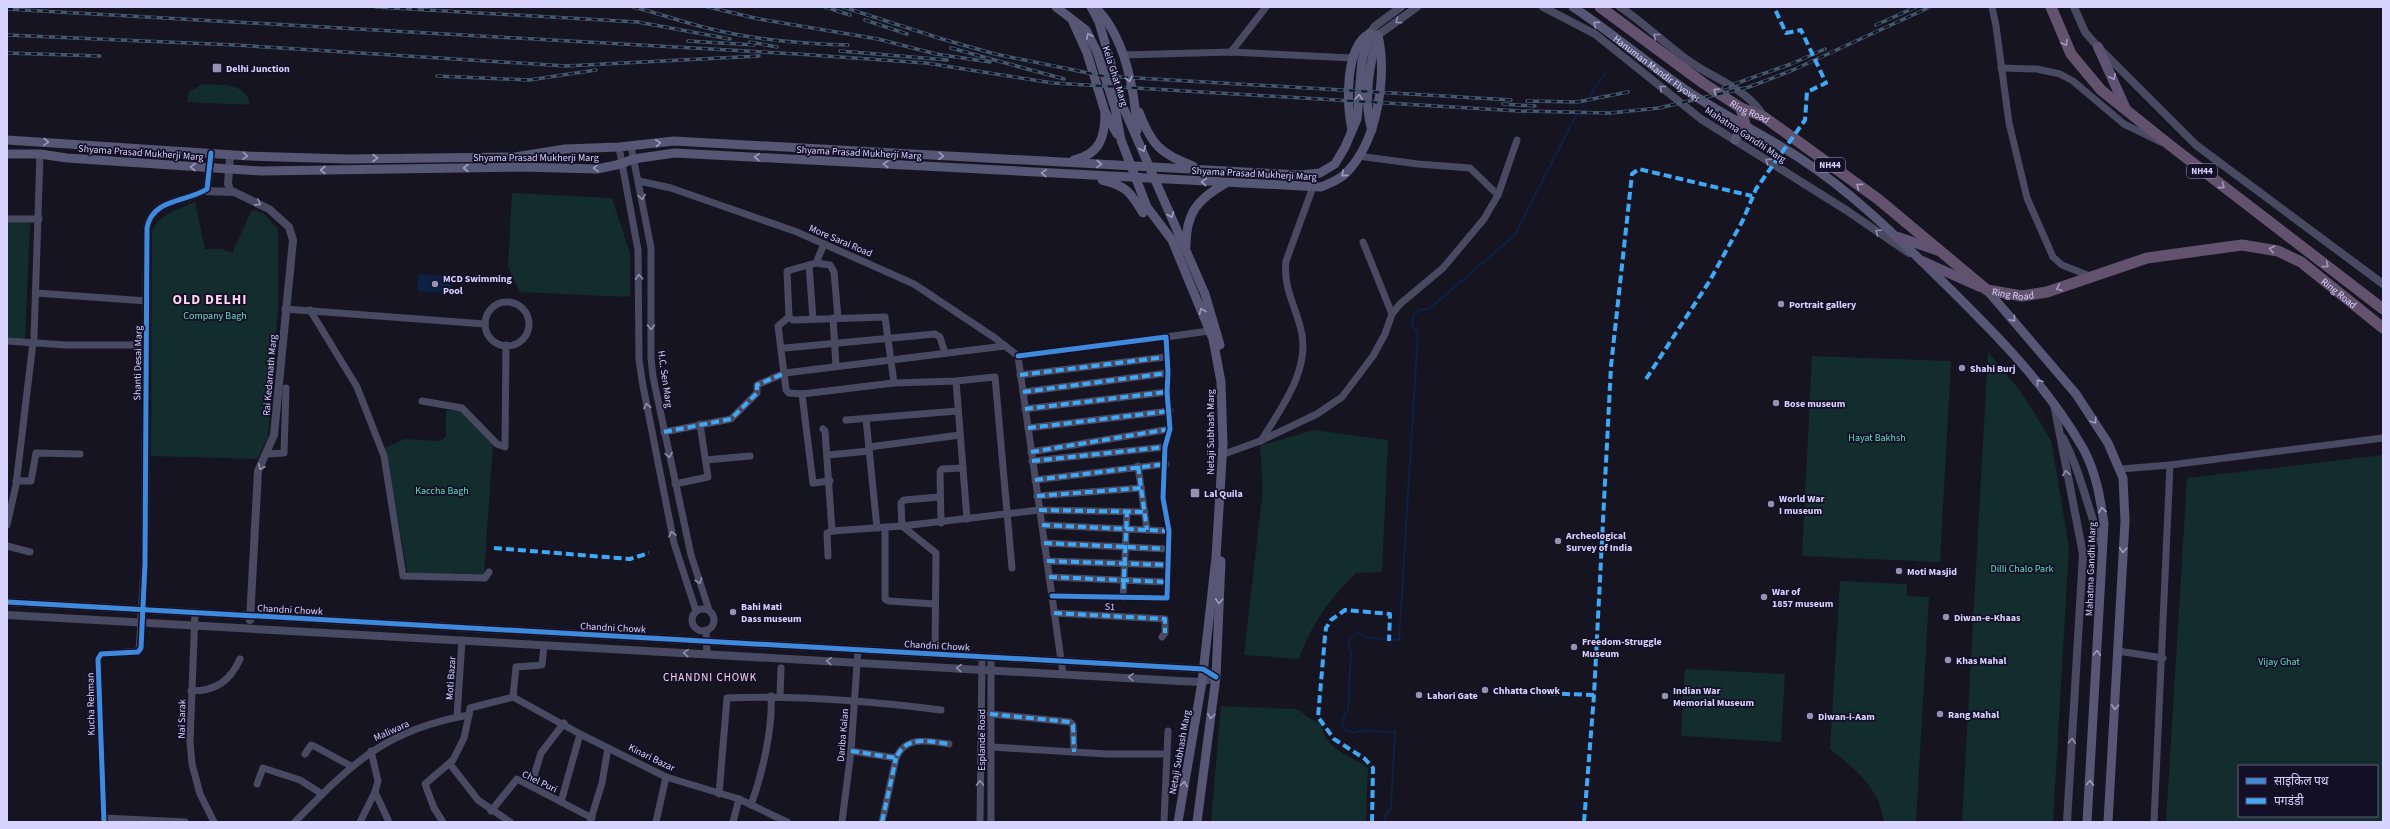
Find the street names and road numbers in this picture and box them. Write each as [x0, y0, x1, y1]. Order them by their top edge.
street label: Hanuman Mandir Flyover [1610, 32, 1703, 106]
street label: Kela Ghat Marg [1099, 44, 1131, 108]
street label: Ring Road [1727, 97, 1772, 127]
street label: Mahatma Gandhi Marg [1702, 103, 1789, 166]
street label: Shyama Prasad Mukherji Marg [78, 142, 204, 164]
street label: Shyama Prasad Mukherji Marg [796, 143, 922, 163]
street label: Shyama Prasad Mukherji Marg [473, 151, 599, 165]
road number: NH44 [1815, 158, 1845, 172]
street label: Shyama Prasad Mukherji Marg [1191, 164, 1317, 184]
road number: NH44 [2187, 164, 2217, 178]
street label: More Sarai Road [807, 221, 874, 261]
street label: Ring Road [2318, 275, 2359, 312]
street label: Ring Road [1991, 285, 2035, 304]
street label: Shanti Desai Marg [130, 326, 146, 400]
street label: Rai Kedarnath Marg [259, 334, 281, 416]
street label: H.C. Sen Marg [654, 350, 676, 409]
street label: Netaji Subhash Marg [1204, 389, 1218, 475]
street label: Mahatma Gandhi Marg [2082, 522, 2100, 616]
street label: S1 [1105, 600, 1115, 614]
street label: Chandni Chowk [257, 601, 323, 619]
street label: Chandni Chowk [580, 619, 646, 637]
street label: Chandni Chowk [904, 637, 970, 655]
street label: Moti Bazar [442, 655, 460, 700]
street label: Kucha Rehman [83, 672, 99, 736]
street label: Nai Sarak [175, 699, 189, 739]
street label: Dariba Kalan [834, 708, 852, 762]
street label: Esplande Road [975, 709, 989, 771]
street label: Netaji Subhash Marg [1166, 709, 1194, 796]
street label: Maliwara [371, 717, 411, 745]
street label: Kinari Bazar [626, 741, 678, 775]
street label: Chel Puri [520, 767, 560, 796]

